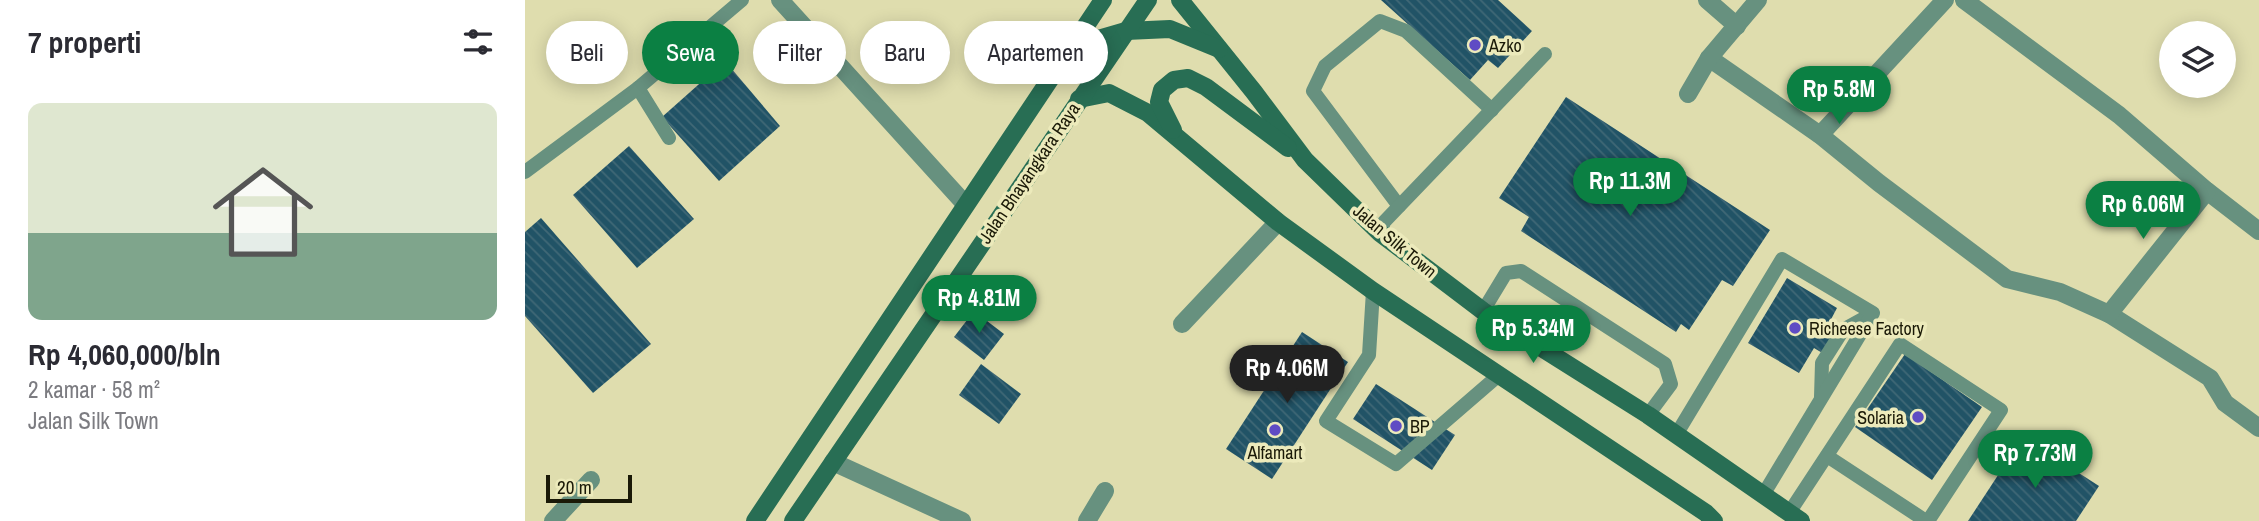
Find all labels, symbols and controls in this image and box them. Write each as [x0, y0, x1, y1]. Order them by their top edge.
chip: Beli [546, 21, 628, 84]
chip: Sewa [642, 21, 739, 84]
chip: Filter [753, 21, 846, 84]
chip: Baru [860, 21, 950, 84]
chip: Apartemen [964, 21, 1108, 84]
map controls [2159, 21, 2236, 98]
button: layers [2159, 21, 2236, 98]
text: 7 properti [28, 22, 141, 62]
icon: filters [459, 23, 497, 61]
place label: Azko [1488, 33, 1522, 58]
marker: Azko [1467, 37, 1483, 53]
pin: Rp 5.8M [1774, 66, 1904, 126]
text: Rp 5.8M [1803, 73, 1875, 104]
street label: Jalan Bhayangkara Raya [973, 98, 1085, 248]
icon: home [200, 149, 326, 275]
pin: Rp 11.3M [1558, 158, 1702, 218]
text: Rp 11.3M [1589, 165, 1671, 196]
pin: Rp 6.06M [2071, 182, 2215, 241]
text: Rp 6.06M [2102, 188, 2184, 219]
street label: Jalan Silk Town [1348, 199, 1442, 283]
pin: Rp 4.81M [907, 276, 1051, 335]
text: Rp 4.81M [938, 282, 1020, 313]
pin: Rp 5.34M [1461, 306, 1605, 365]
text: Rp 5.34M [1492, 312, 1574, 343]
place label: Richeese Factory [1809, 316, 1925, 341]
marker: Richeese Factory [1787, 320, 1803, 336]
text: Rp 4,060,000/bln [28, 334, 221, 374]
pin: Rp 4.06M [1215, 346, 1359, 405]
text: Rp 4.06M [1246, 352, 1328, 383]
text: 2 kamar · 58 m² [28, 374, 160, 405]
text: Jalan Silk Town [28, 405, 159, 436]
place label: Solaria [1857, 405, 1904, 430]
marker: Solaria [1910, 409, 1926, 425]
place label: BP [1410, 414, 1430, 439]
marker: BP [1388, 418, 1404, 434]
marker: Alfamart [1267, 422, 1283, 438]
pin: Rp 7.73M [1963, 430, 2107, 490]
text: Rp 7.73M [1994, 437, 2076, 468]
place label: Alfamart [1247, 440, 1302, 465]
scale bar [546, 472, 632, 504]
text: 20 m [557, 474, 592, 500]

